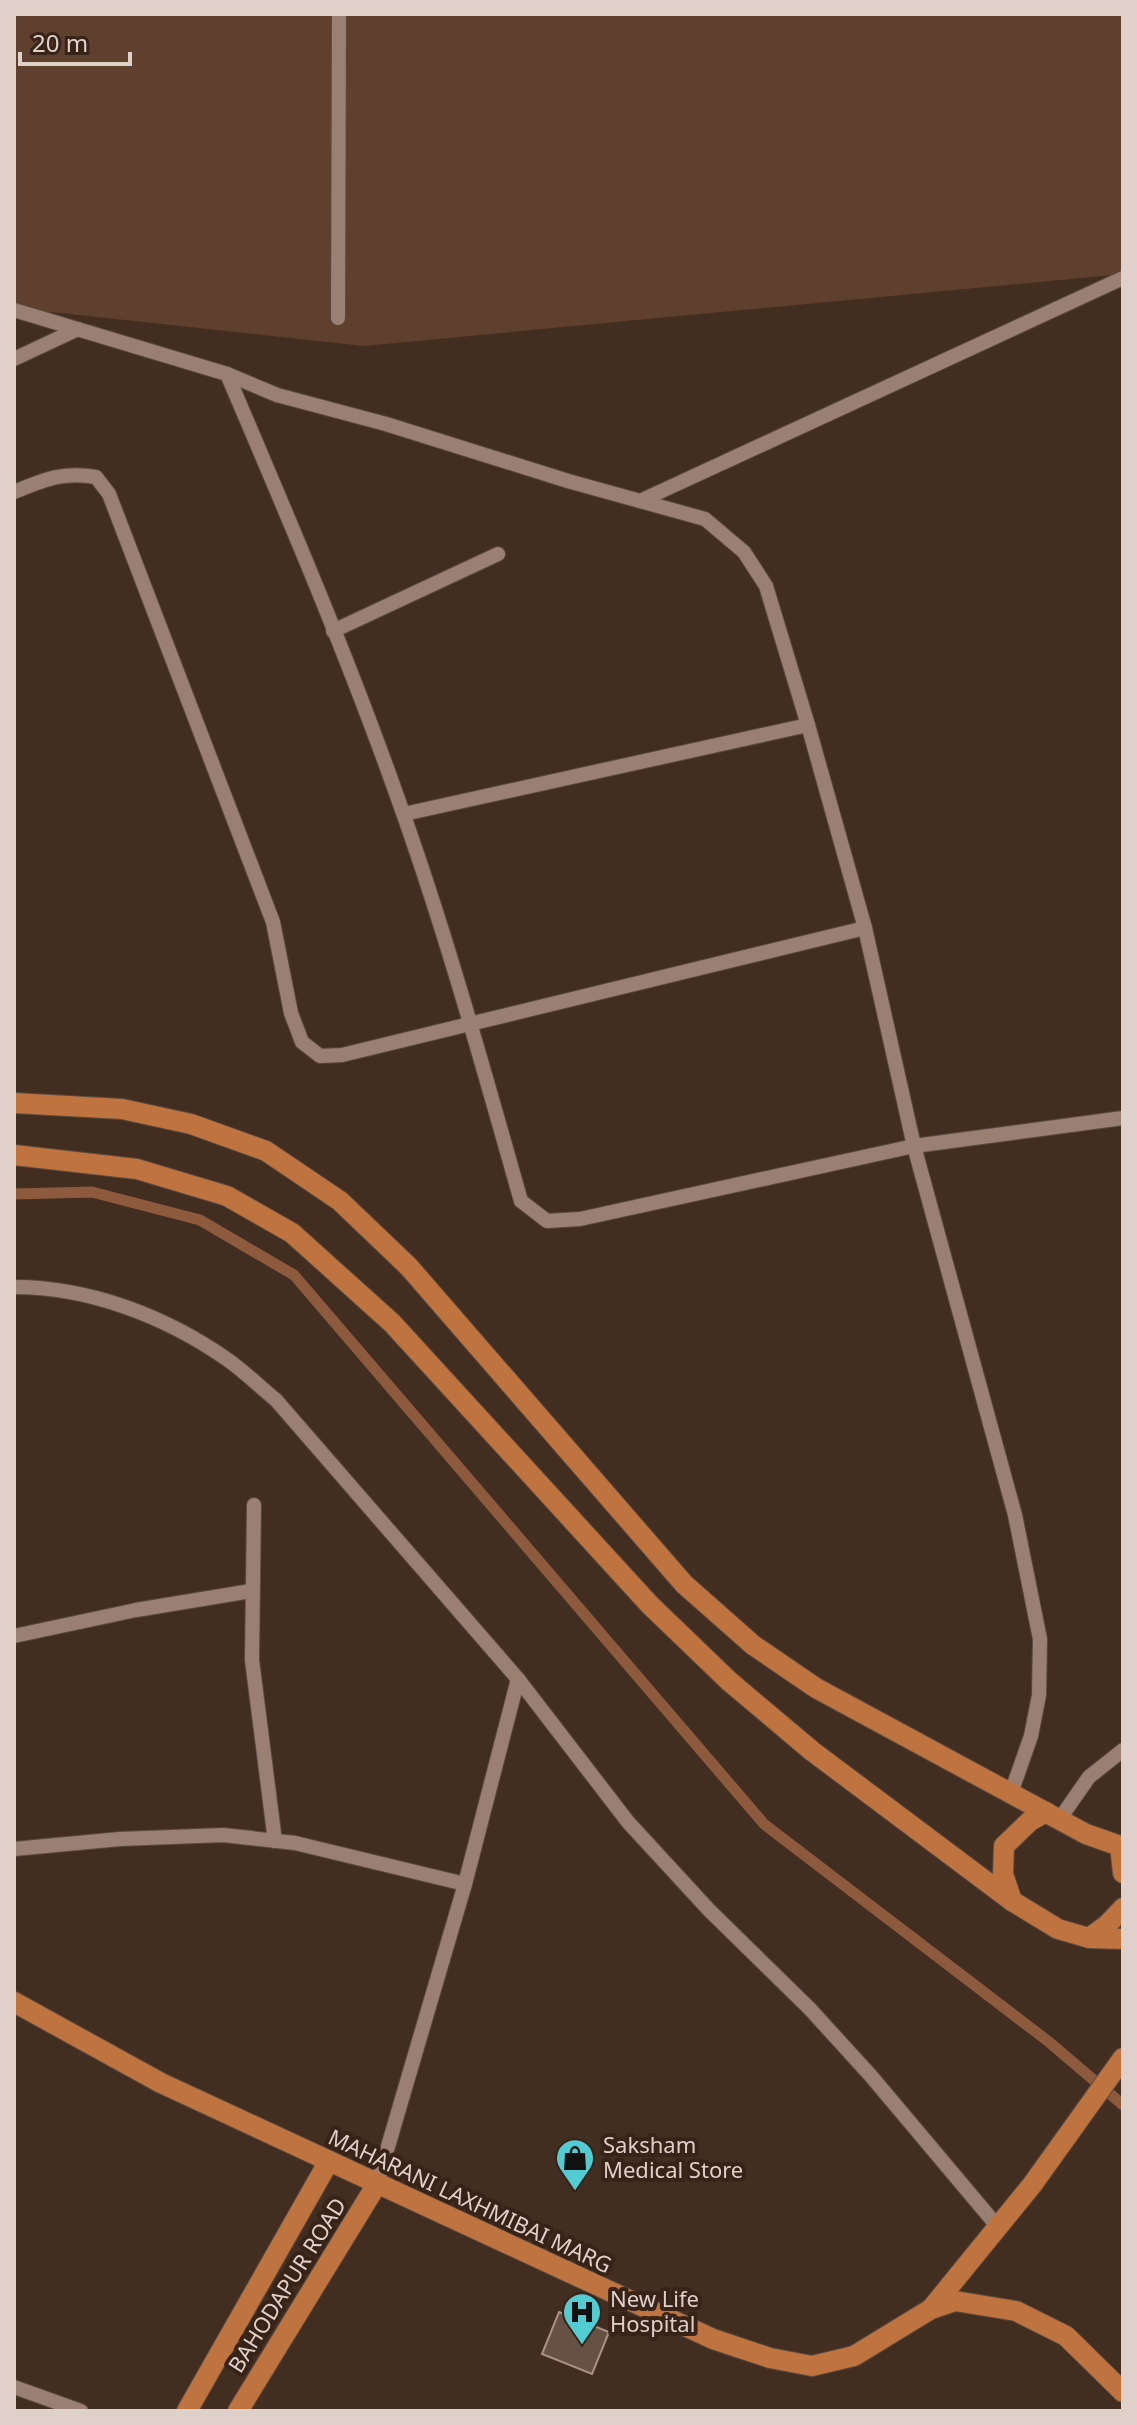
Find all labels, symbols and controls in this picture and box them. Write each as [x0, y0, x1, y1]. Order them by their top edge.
scale bar [20, 16, 130, 66]
text: 20 m [32, 26, 88, 59]
street label: MAHARANI LAXHMIBAI MARG [324, 2121, 617, 2279]
place label: Saksham Medical Store [603, 2129, 743, 2184]
shop icon: Saksham Medical Store [554, 2137, 596, 2192]
street label: BAHODAPUR ROAD [220, 2191, 352, 2378]
place label: New Life Hospital [610, 2283, 699, 2338]
hospital icon: New Life Hospital [561, 2291, 603, 2346]

